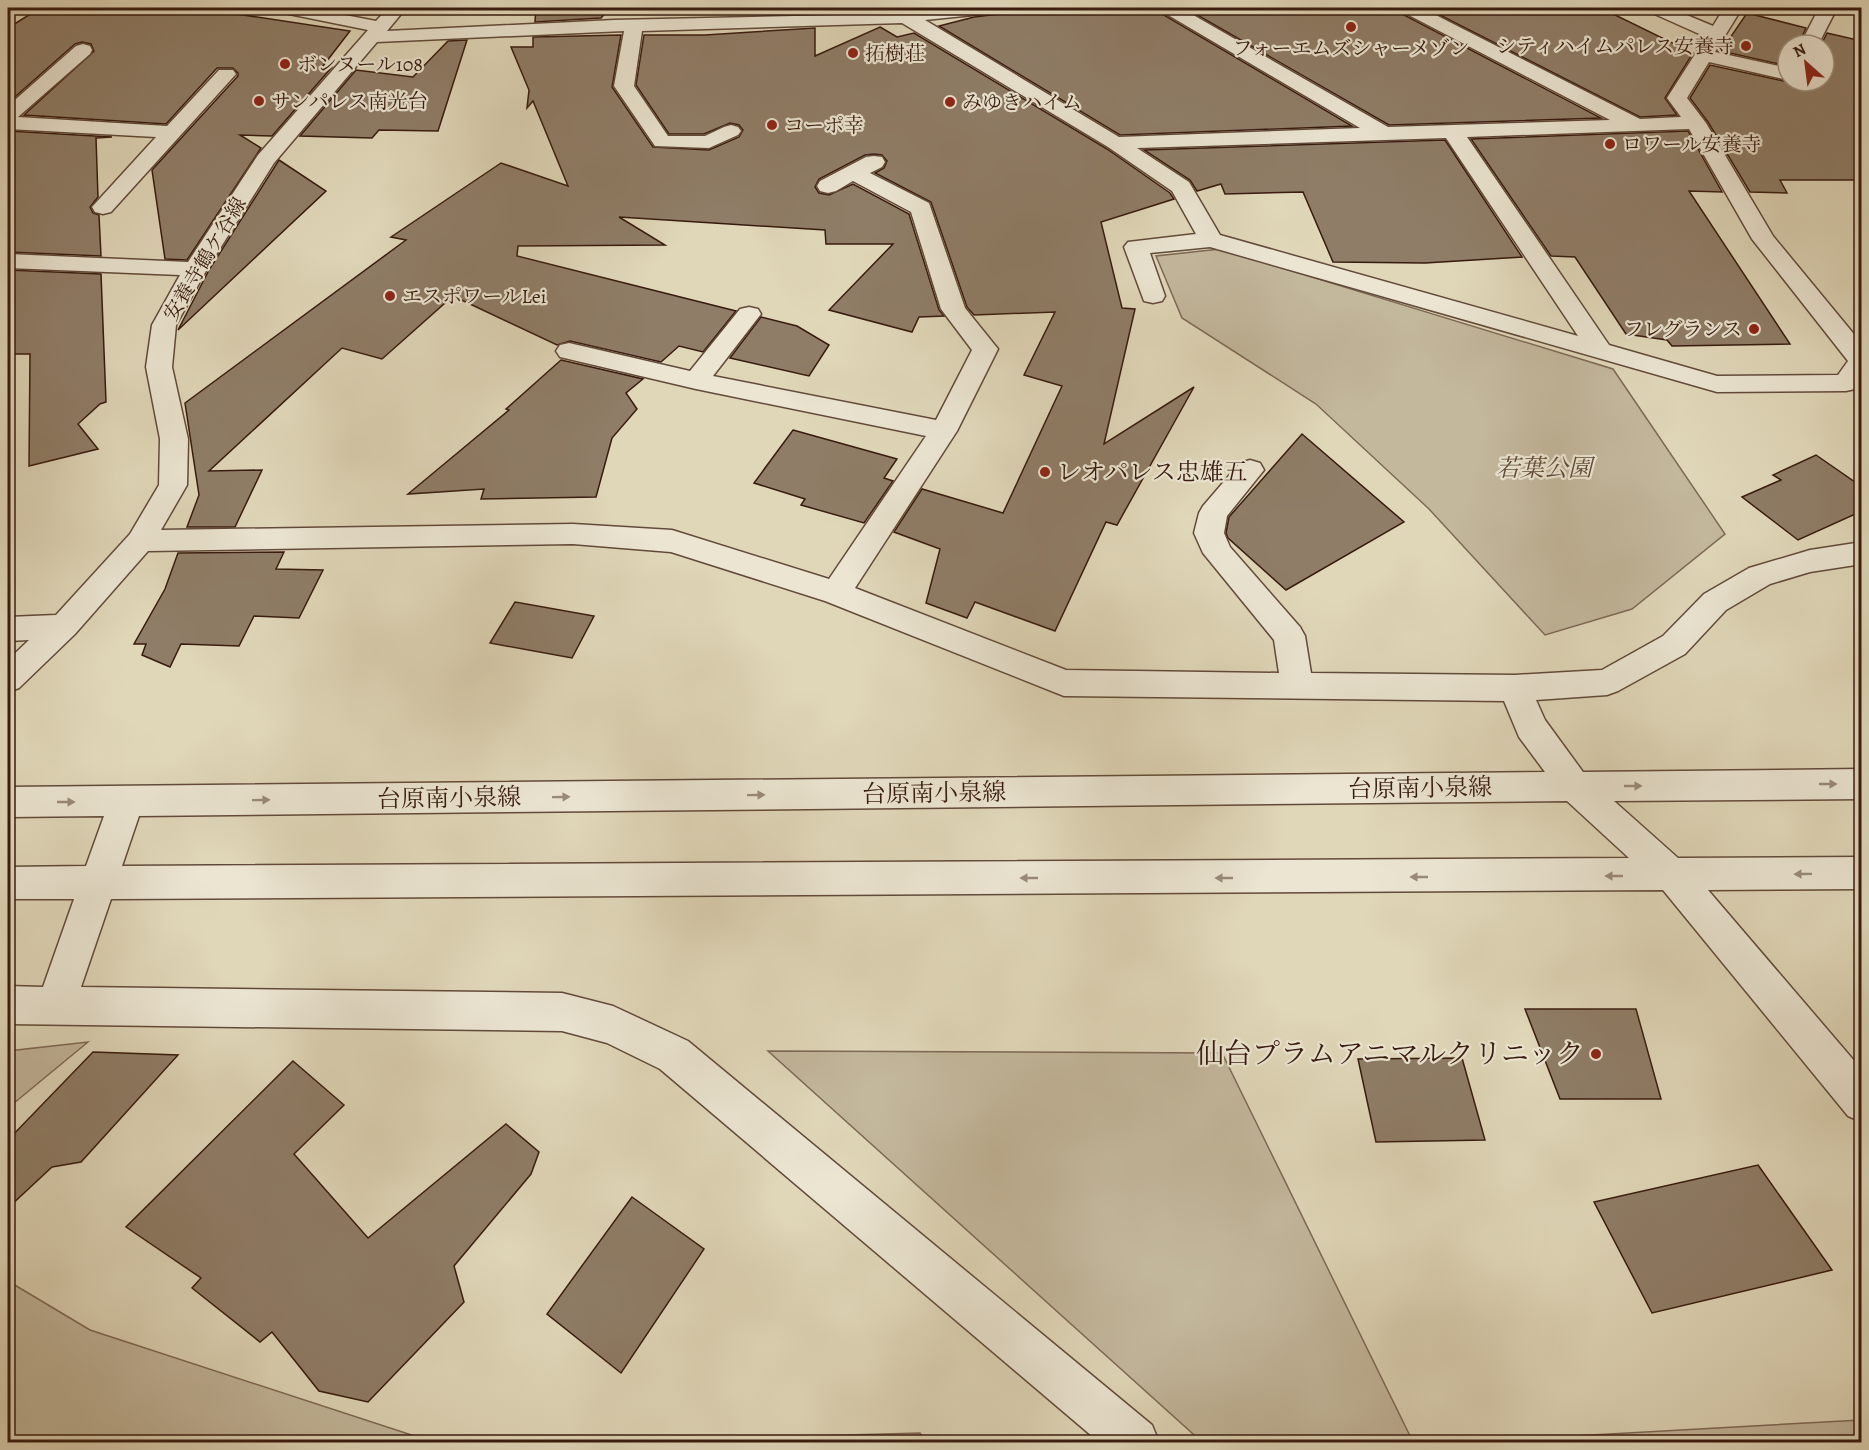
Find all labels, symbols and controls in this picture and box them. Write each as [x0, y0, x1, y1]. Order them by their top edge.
marker: フォーエムズシャーメゾン [1344, 20, 1358, 34]
place label: シティハイムパレス安養寺 [1496, 33, 1734, 60]
north arrow [1776, 33, 1836, 93]
place label: フォーエムズシャーメゾン [1233, 35, 1470, 62]
text: N [1789, 38, 1810, 63]
marker: シティハイムパレス安養寺 [1739, 39, 1753, 53]
place label: 拓樹荘 [865, 40, 925, 67]
marker: 拓樹荘 [846, 46, 860, 60]
place label: ボンヌール108 [297, 51, 423, 78]
marker: ボンヌール108 [278, 57, 292, 71]
place label: サンパレス南光台 [271, 88, 428, 115]
place label: みゆきハイム [962, 89, 1082, 116]
marker: サンパレス南光台 [252, 94, 266, 108]
marker: みゆきハイム [943, 95, 957, 109]
place label: コーポ幸 [784, 112, 864, 139]
marker: コーポ幸 [765, 118, 779, 132]
place label: ロワール安養寺 [1622, 131, 1762, 158]
marker: ロワール安養寺 [1603, 137, 1617, 151]
street label: 安養寺鶴ケ谷線 [157, 192, 253, 326]
place label: エスポワールLei [402, 283, 546, 310]
marker: エスポワールLei [383, 289, 397, 303]
place label: フレグランス [1624, 316, 1742, 343]
marker: フレグランス [1747, 322, 1761, 336]
park label: 若葉公園 [1496, 452, 1596, 484]
place label: レオパレス忠雄五 [1057, 456, 1248, 488]
marker: レオパレス忠雄五 [1038, 465, 1052, 479]
street label: 台原南小泉線 [1348, 771, 1492, 805]
street label: 台原南小泉線 [862, 776, 1006, 810]
one-way arrow [1818, 779, 1837, 789]
street label: 台原南小泉線 [377, 781, 521, 815]
one-way arrow [1623, 781, 1642, 790]
one-way arrow [746, 790, 765, 800]
one-way arrow [551, 792, 570, 802]
one-way arrow [251, 795, 270, 805]
one-way arrow [56, 797, 75, 807]
one-way arrow [1794, 869, 1813, 879]
one-way arrow [1605, 871, 1624, 881]
one-way arrow [1410, 872, 1429, 882]
one-way arrow [1020, 873, 1039, 883]
one-way arrow [1215, 873, 1234, 883]
place label: 仙台プラムアニマルクリニック [1196, 1035, 1584, 1073]
marker: 仙台プラムアニマルクリニック [1589, 1047, 1603, 1061]

